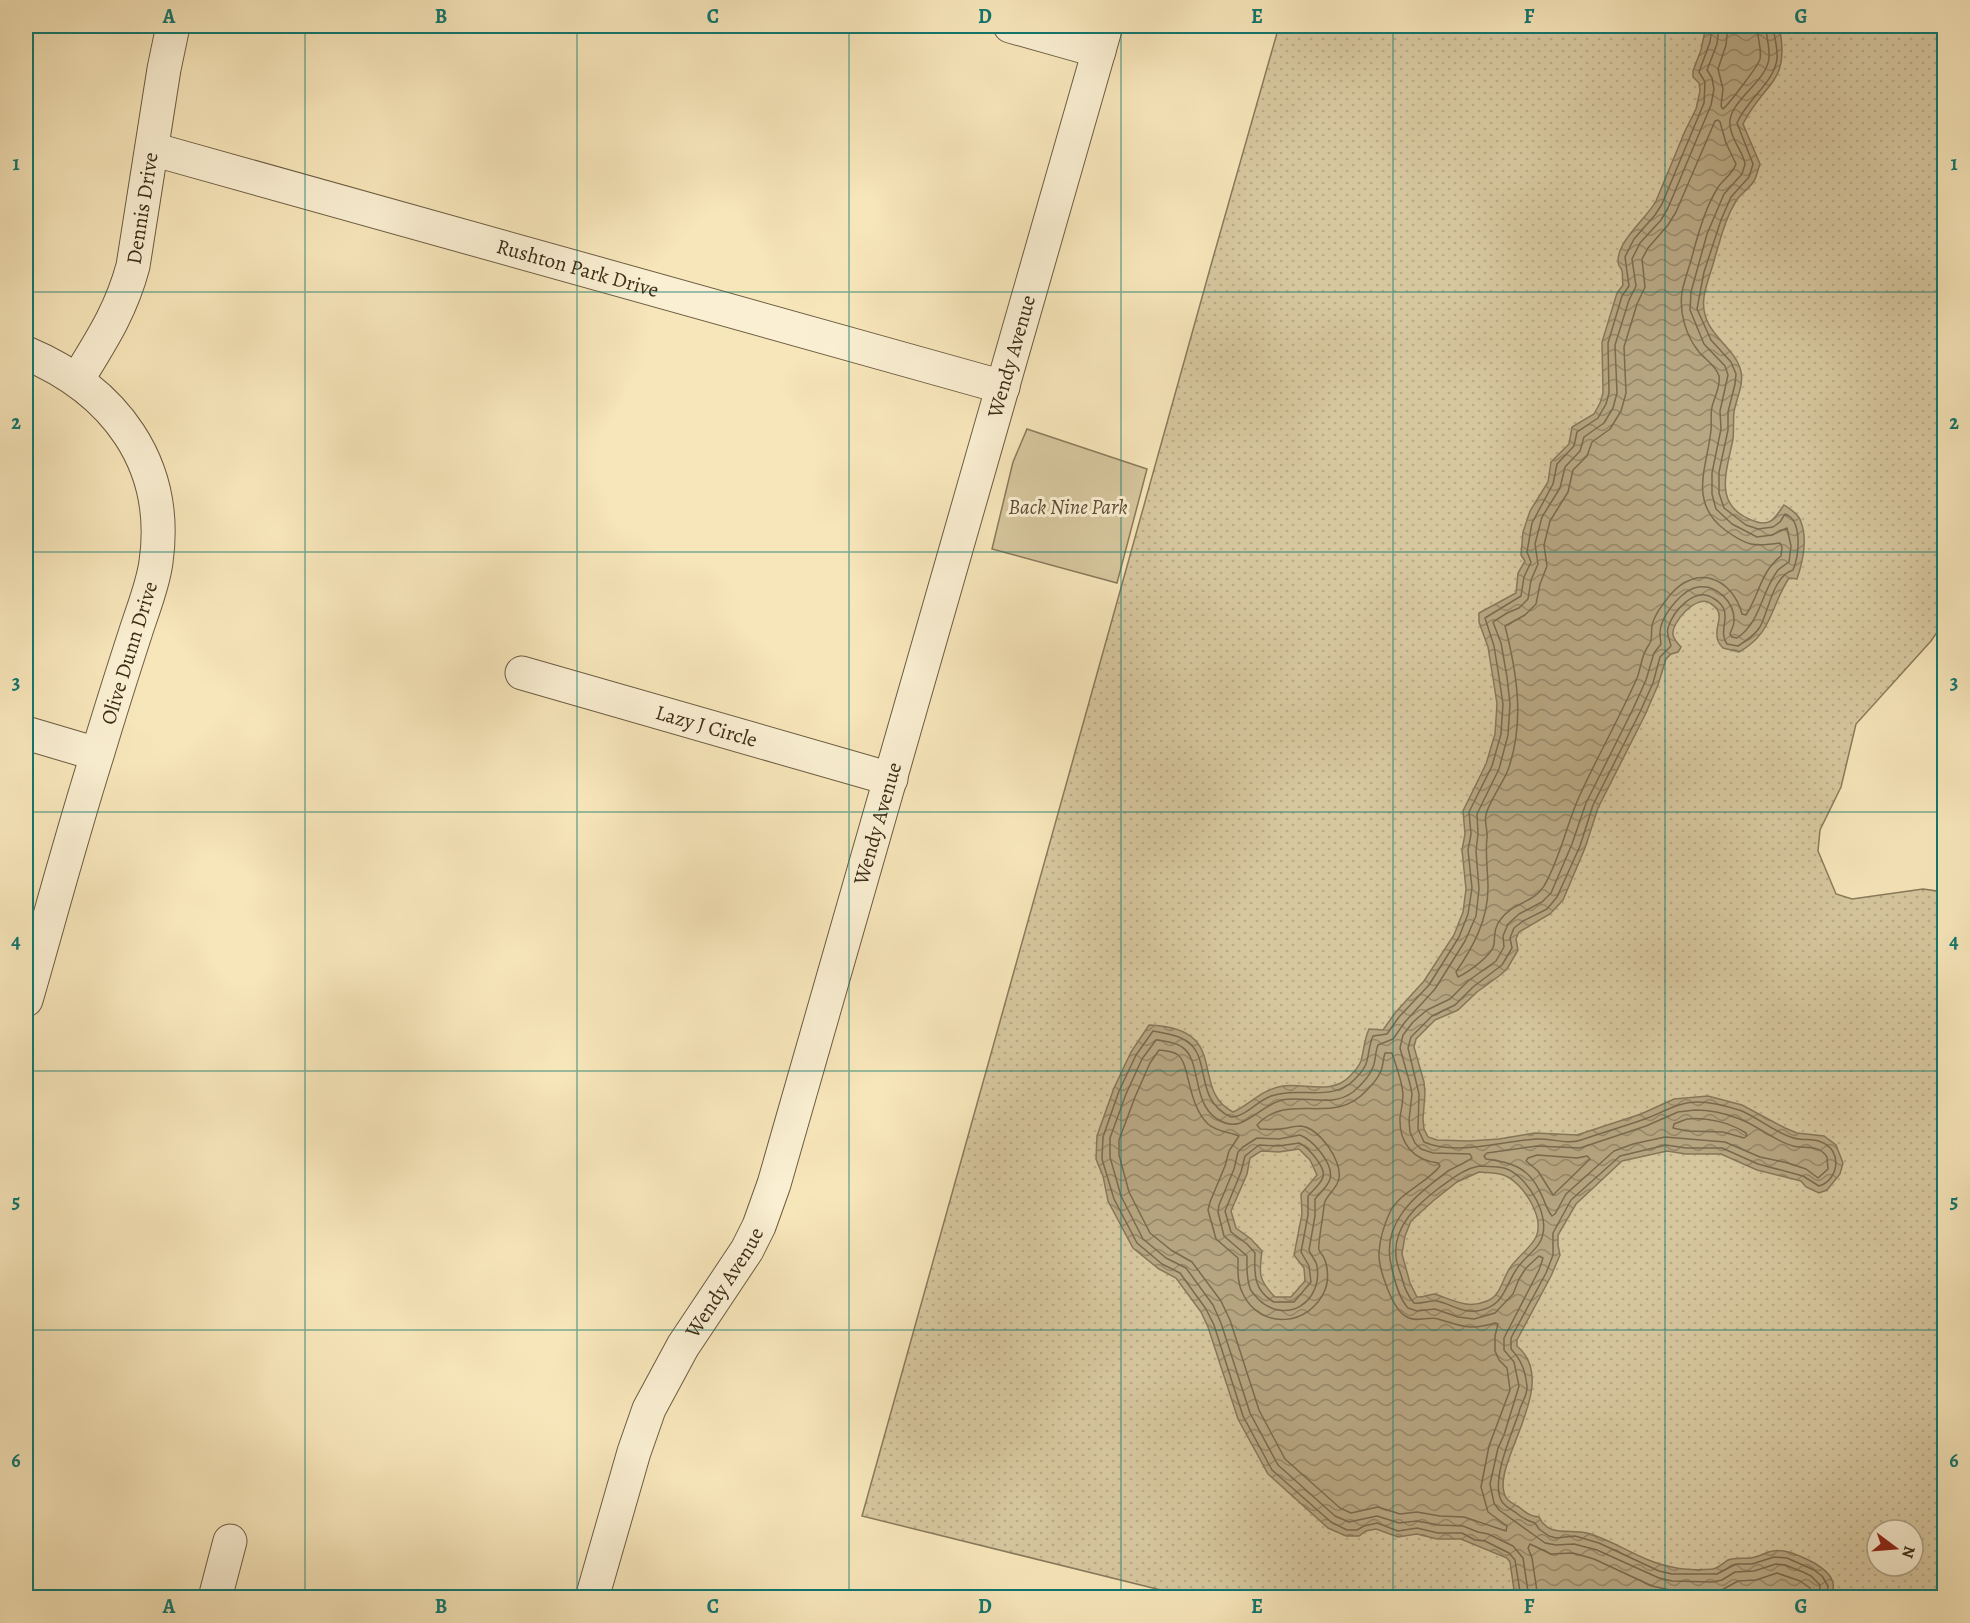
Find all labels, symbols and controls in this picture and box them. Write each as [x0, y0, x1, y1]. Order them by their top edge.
text: A [162, 3, 176, 30]
text: B [435, 3, 447, 30]
text: C [707, 3, 719, 30]
text: D [978, 3, 992, 30]
text: E [1251, 3, 1263, 30]
text: F [1524, 3, 1535, 30]
text: G [1794, 3, 1808, 30]
text: 1 [12, 150, 20, 177]
street label: Dennis Drive [119, 150, 165, 266]
text: 1 [1950, 150, 1958, 177]
street label: Rushton Park Drive [493, 232, 662, 304]
street label: Wendy Avenue [980, 292, 1042, 422]
text: 2 [11, 409, 21, 436]
text: 2 [1949, 409, 1959, 436]
park label: Back Nine Park [1008, 493, 1128, 521]
street label: Olive Dunn Drive [94, 578, 164, 728]
text: 3 [12, 669, 20, 696]
text: 3 [1950, 669, 1958, 696]
street label: Lazy J Circle [652, 698, 761, 754]
street label: Wendy Avenue [846, 759, 908, 889]
text: 4 [11, 928, 21, 955]
text: 4 [1949, 928, 1959, 955]
text: 5 [12, 1188, 20, 1215]
text: 5 [1950, 1188, 1958, 1215]
street label: Wendy Avenue [678, 1222, 770, 1344]
text: 6 [11, 1447, 21, 1474]
text: 6 [1949, 1447, 1959, 1474]
north arrow [1865, 1518, 1925, 1578]
text: N [1896, 1543, 1921, 1561]
text: A [162, 1593, 176, 1620]
text: B [435, 1593, 447, 1620]
text: C [707, 1593, 719, 1620]
text: D [978, 1593, 992, 1620]
text: E [1251, 1593, 1263, 1620]
text: F [1524, 1593, 1535, 1620]
text: G [1794, 1593, 1808, 1620]

